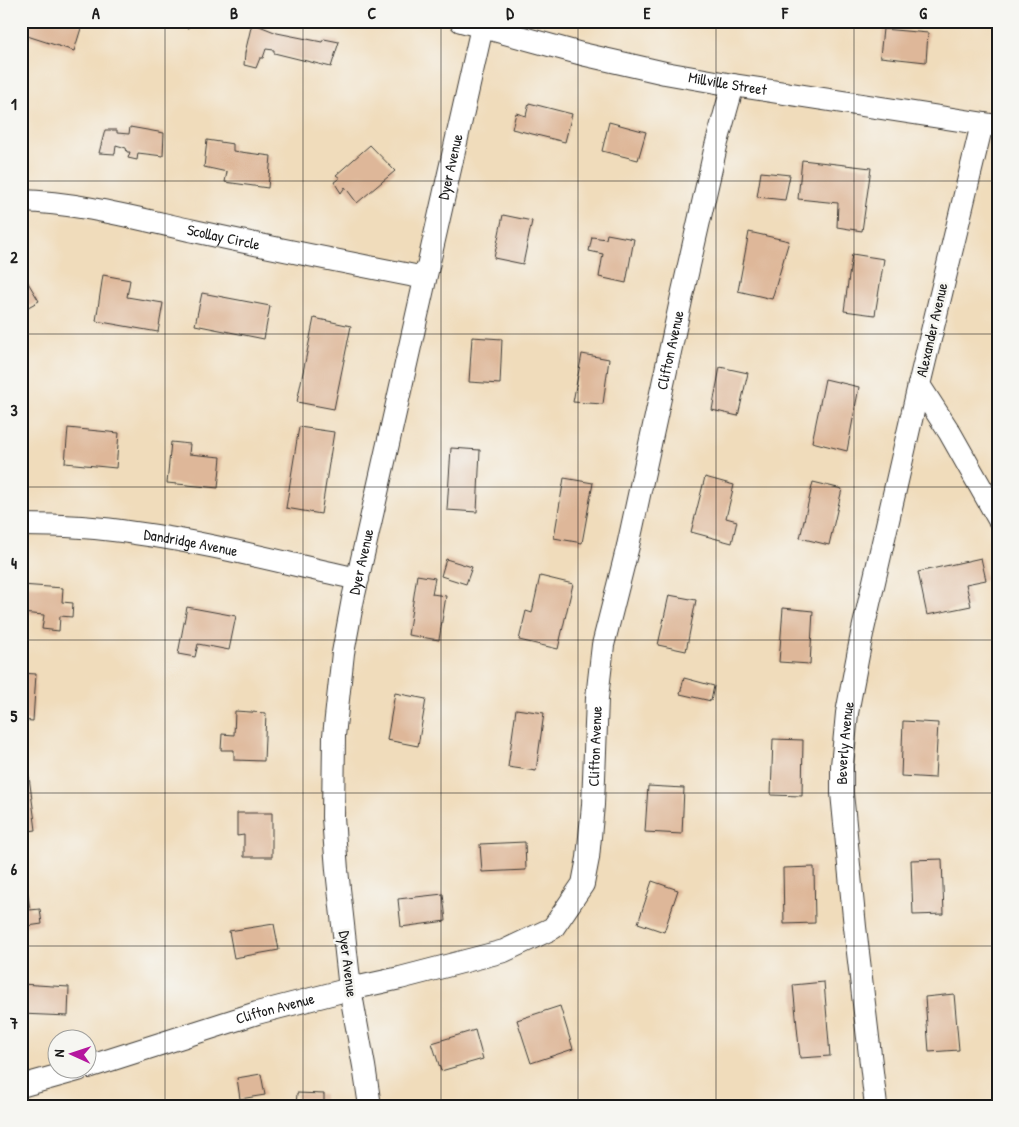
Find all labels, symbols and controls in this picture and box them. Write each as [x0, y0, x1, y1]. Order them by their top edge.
text: A [92, 2, 100, 24]
text: B [230, 2, 238, 24]
text: C [368, 2, 377, 24]
text: D [506, 2, 514, 24]
text: E [643, 2, 651, 24]
text: F [781, 2, 789, 24]
text: G [919, 2, 927, 24]
street label: Millville Street [687, 66, 769, 100]
text: 1 [11, 93, 17, 115]
street label: Dyer Avenue [432, 132, 468, 202]
street label: Scollay Circle [185, 219, 262, 255]
text: 2 [10, 246, 18, 268]
street label: Alexander Avenue [911, 281, 953, 379]
street label: Clifton Avenue [651, 309, 689, 392]
text: 3 [10, 399, 18, 421]
street label: Dandridge Avenue [143, 523, 240, 561]
street label: Dyer Avenue [343, 527, 378, 597]
text: 4 [11, 552, 17, 574]
street label: Beverly Avenue [831, 700, 859, 785]
text: 5 [11, 705, 18, 727]
street label: Clifton Avenue [583, 706, 607, 787]
text: 6 [11, 858, 18, 880]
street label: Dyer Avenue [334, 930, 363, 998]
street label: Clifton Avenue [233, 988, 317, 1029]
text: 7 [9, 1012, 18, 1034]
north arrow [48, 1030, 98, 1080]
text: N [49, 1049, 68, 1058]

